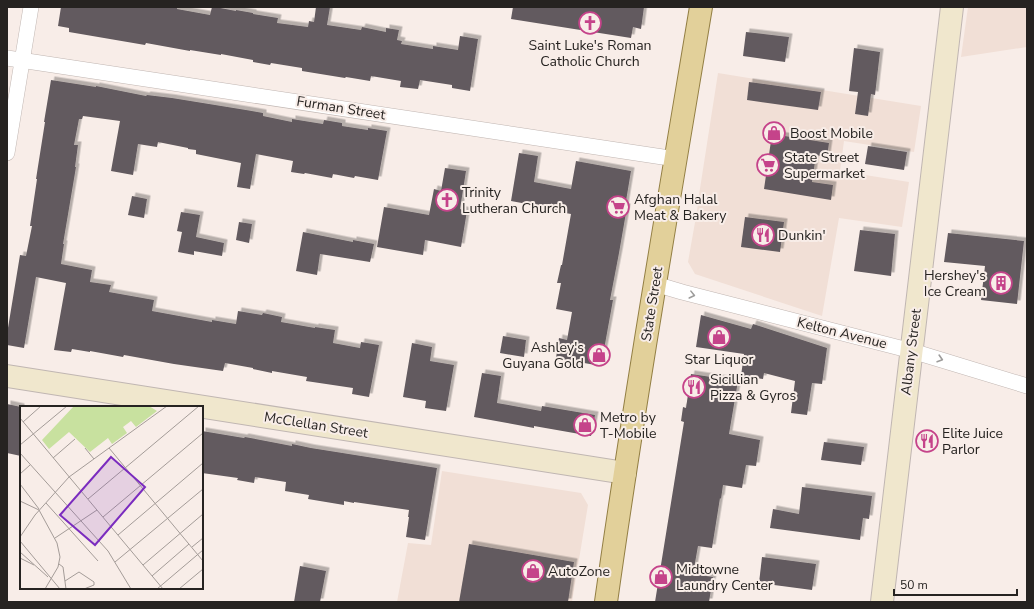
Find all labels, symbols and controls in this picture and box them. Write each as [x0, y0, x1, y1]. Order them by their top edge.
church icon: Saint Luke's Roman Catholic Church [577, 10, 603, 36]
place label: Saint Luke's Roman Catholic Church [528, 36, 652, 71]
street label: Furman Street [295, 92, 387, 124]
shop icon: Boost Mobile [761, 120, 787, 146]
place label: Boost Mobile [790, 124, 873, 143]
place label: State Street Supermarket [784, 148, 865, 183]
supermarket icon: State Street Supermarket [755, 152, 781, 178]
place label: Trinity Lutheran Church [462, 183, 566, 218]
church icon: Trinity Lutheran Church [434, 187, 460, 213]
place label: Afghan Halal Meat & Bakery [634, 190, 727, 225]
supermarket icon: Afghan Halal Meat & Bakery [605, 194, 631, 220]
restaurant icon: Dunkin' [750, 222, 776, 248]
place label: Dunkin' [778, 226, 826, 245]
street label: State Street [637, 265, 667, 343]
place label: Hershey's Ice Cream [924, 266, 986, 301]
building icon: Hershey's Ice Cream [988, 270, 1014, 296]
one-way arrow [689, 290, 696, 298]
street label: Albany Street [896, 308, 926, 396]
street label: Kelton Avenue [795, 313, 889, 353]
shop icon: Star Liquor [706, 324, 732, 350]
place label: Ashley's Guyana Gold [502, 338, 584, 373]
shop icon: Ashley's Guyana Gold [586, 342, 612, 368]
place label: Star Liquor [684, 350, 754, 369]
one-way arrow [936, 355, 943, 363]
place label: Sicillian Pizza & Gyros [710, 370, 796, 405]
restaurant icon: Sicillian Pizza & Gyros [681, 374, 707, 400]
inset map [20, 406, 203, 589]
street label: McClellan Street [263, 407, 369, 443]
place label: Metro by T-Mobile [600, 408, 657, 443]
shop icon: Metro by T-Mobile [572, 412, 598, 438]
place label: Elite Juice Parlor [942, 424, 1003, 459]
restaurant icon: Elite Juice Parlor [914, 428, 940, 454]
shop icon: AutoZone [520, 558, 546, 584]
place label: Midtowne Laundry Center [676, 560, 773, 595]
place label: AutoZone [548, 562, 610, 581]
shop icon: Midtowne Laundry Center [648, 564, 674, 590]
scale bar [894, 571, 1017, 597]
text: 50 m [900, 577, 928, 593]

